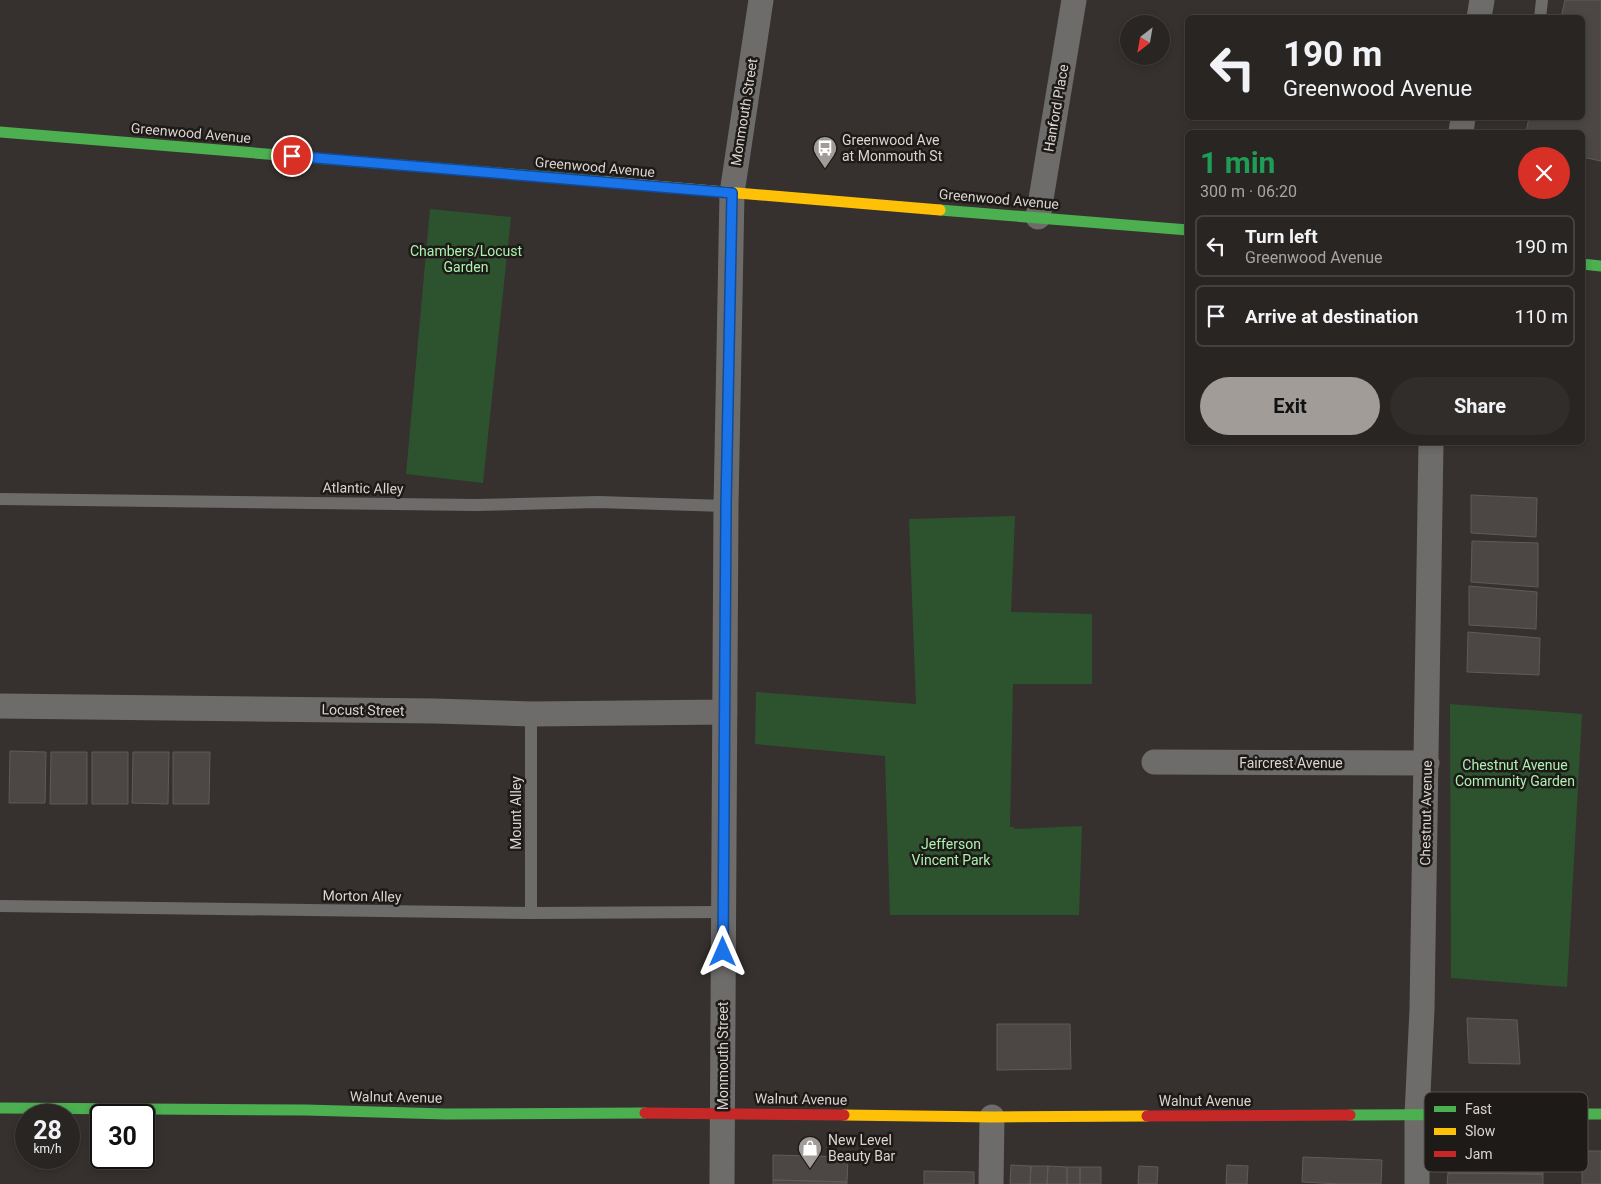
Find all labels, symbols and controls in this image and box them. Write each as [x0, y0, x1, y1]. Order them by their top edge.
north arrow [1120, 15, 1170, 65]
map controls [1120, 15, 1170, 65]
text: 190 m [1283, 34, 1382, 75]
icon: left [1200, 35, 1265, 100]
street label: Monmouth Street [728, 57, 760, 167]
street label: Hanford Place [1040, 63, 1072, 153]
text: Greenwood Avenue [1283, 76, 1472, 101]
street label: Greenwood Avenue [130, 120, 252, 146]
place label: Greenwood Ave at Monmouth St [842, 132, 943, 164]
pin [271, 135, 313, 177]
bus stop icon: Greenwood Ave at Monmouth St [812, 135, 838, 169]
icon: arrive [278, 142, 306, 170]
text: 1 min [1200, 145, 1275, 180]
button: close [1518, 147, 1570, 199]
street label: Greenwood Avenue [534, 154, 656, 180]
text: 300 m · 06:20 [1200, 182, 1297, 201]
street label: Greenwood Avenue [938, 186, 1060, 212]
text: Turn left [1245, 225, 1318, 248]
icon: left [1202, 232, 1230, 260]
text: 190 m [1515, 235, 1568, 258]
park label: Chambers/Locust Garden [410, 243, 522, 275]
text: Greenwood Avenue [1245, 248, 1383, 267]
icon: arrive [1202, 302, 1230, 330]
text: Arrive at destination [1245, 305, 1418, 328]
text: 110 m [1515, 305, 1568, 328]
button: Exit [1200, 377, 1380, 435]
button: Share [1390, 377, 1570, 435]
street label: Atlantic Alley [322, 479, 404, 497]
street label: Locust Street [321, 701, 405, 719]
street label: Faircrest Avenue [1239, 755, 1343, 771]
park label: Chestnut Avenue Community Garden [1455, 757, 1575, 789]
street label: Chestnut Avenue [1417, 760, 1435, 866]
street label: Mount Alley [508, 776, 524, 850]
park label: Jefferson Vincent Park [912, 836, 991, 868]
street label: Morton Alley [322, 887, 402, 905]
position arrow [696, 925, 748, 977]
street label: Monmouth Street [715, 1001, 731, 1110]
street label: Walnut Avenue [350, 1088, 442, 1106]
street label: Walnut Avenue [755, 1090, 847, 1108]
legend [1424, 1092, 1588, 1172]
street label: Walnut Avenue [1159, 1093, 1251, 1109]
text: Fast [1465, 1101, 1492, 1117]
speed limit sign: 30 [90, 1104, 155, 1169]
text: 28 [33, 1116, 62, 1145]
text: Slow [1465, 1123, 1496, 1139]
place label: New Level Beauty Bar [828, 1132, 895, 1164]
shop icon: New Level Beauty Bar [797, 1135, 823, 1169]
text: km/h [33, 1142, 62, 1156]
text: Jam [1465, 1146, 1493, 1162]

